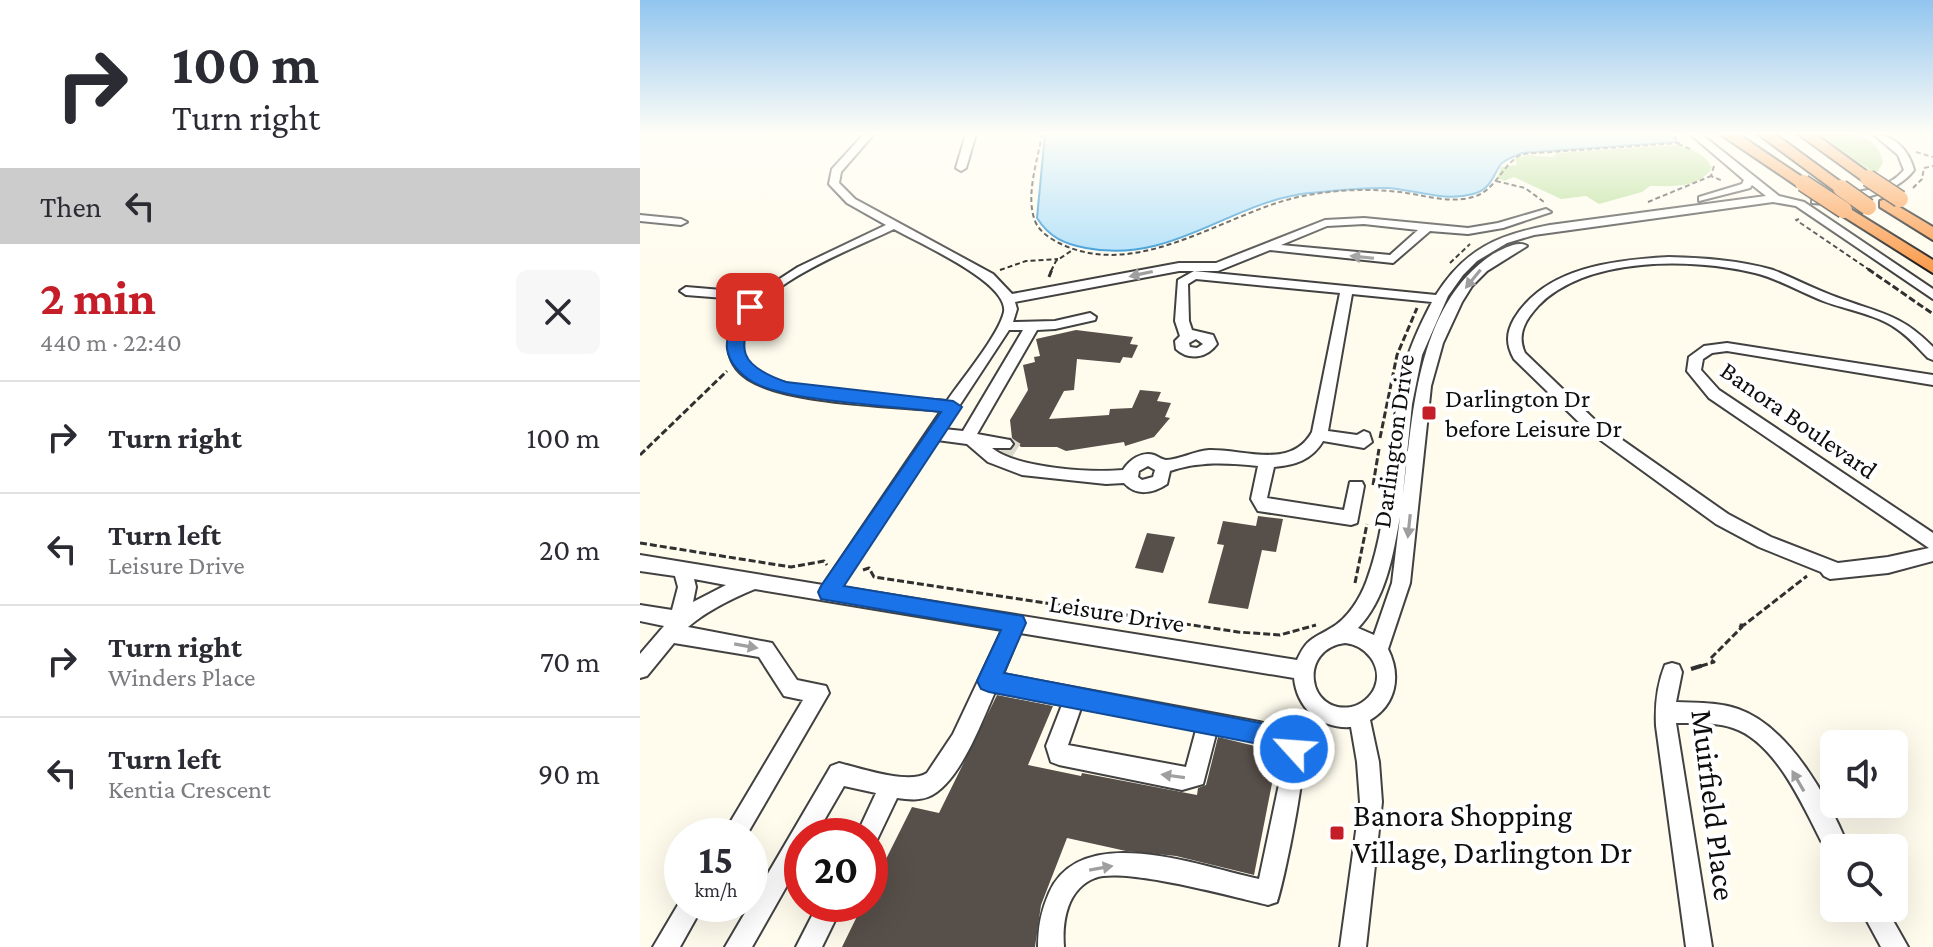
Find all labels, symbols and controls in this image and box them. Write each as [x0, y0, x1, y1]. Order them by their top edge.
icon: right [40, 32, 144, 136]
text: 100 m [172, 33, 319, 95]
text: Turn right [172, 98, 320, 138]
icon: left [118, 184, 162, 228]
text: Then [40, 190, 102, 223]
one-way arrow [1349, 251, 1374, 264]
one-way arrow [1129, 268, 1154, 281]
one-way arrow [1465, 269, 1481, 289]
button: close [516, 270, 600, 354]
text: 2 min [40, 271, 156, 324]
pin [716, 273, 784, 341]
icon: arrive [728, 285, 772, 329]
text: 440 m · 22:40 [40, 328, 182, 357]
street label: Darlington Drive [1367, 352, 1420, 530]
street label: Banora Boulevard [1715, 356, 1883, 485]
place label: Darlington Dr before Leisure Dr [1445, 384, 1622, 443]
marker: Darlington Dr before Leisure Dr [1420, 404, 1438, 422]
icon: right [40, 415, 84, 459]
text: Turn right [108, 421, 242, 454]
text: 100 m [526, 421, 600, 454]
one-way arrow [1402, 514, 1415, 539]
text: Turn left [108, 518, 221, 551]
icon: left [40, 527, 84, 571]
text: 20 m [539, 533, 600, 566]
text: Leisure Drive [108, 551, 245, 580]
street label: Leisure Drive [1047, 588, 1187, 639]
text: Turn right [108, 630, 242, 663]
icon: right [40, 639, 84, 683]
one-way arrow [733, 640, 758, 653]
text: 70 m [540, 645, 600, 678]
text: Winders Place [108, 663, 256, 692]
position arrow [1252, 707, 1336, 791]
street label: Muirfield Place [1684, 707, 1744, 903]
map controls [1820, 730, 1908, 922]
button: sound [1820, 730, 1908, 818]
text: Turn left [108, 742, 221, 775]
icon: left [40, 751, 84, 795]
text: 90 m [538, 757, 600, 790]
one-way arrow [1160, 769, 1185, 782]
one-way arrow [1791, 770, 1805, 792]
text: Kentia Crescent [108, 775, 271, 804]
place label: Banora Shopping Village, Darlington Dr [1353, 797, 1632, 870]
speed limit sign: 20 [784, 818, 888, 922]
marker: Banora Shopping Village, Darlington Dr [1328, 824, 1346, 842]
button: search [1820, 834, 1908, 922]
text: 15 [699, 837, 733, 882]
one-way arrow [1089, 862, 1114, 874]
text: km/h [694, 879, 738, 901]

